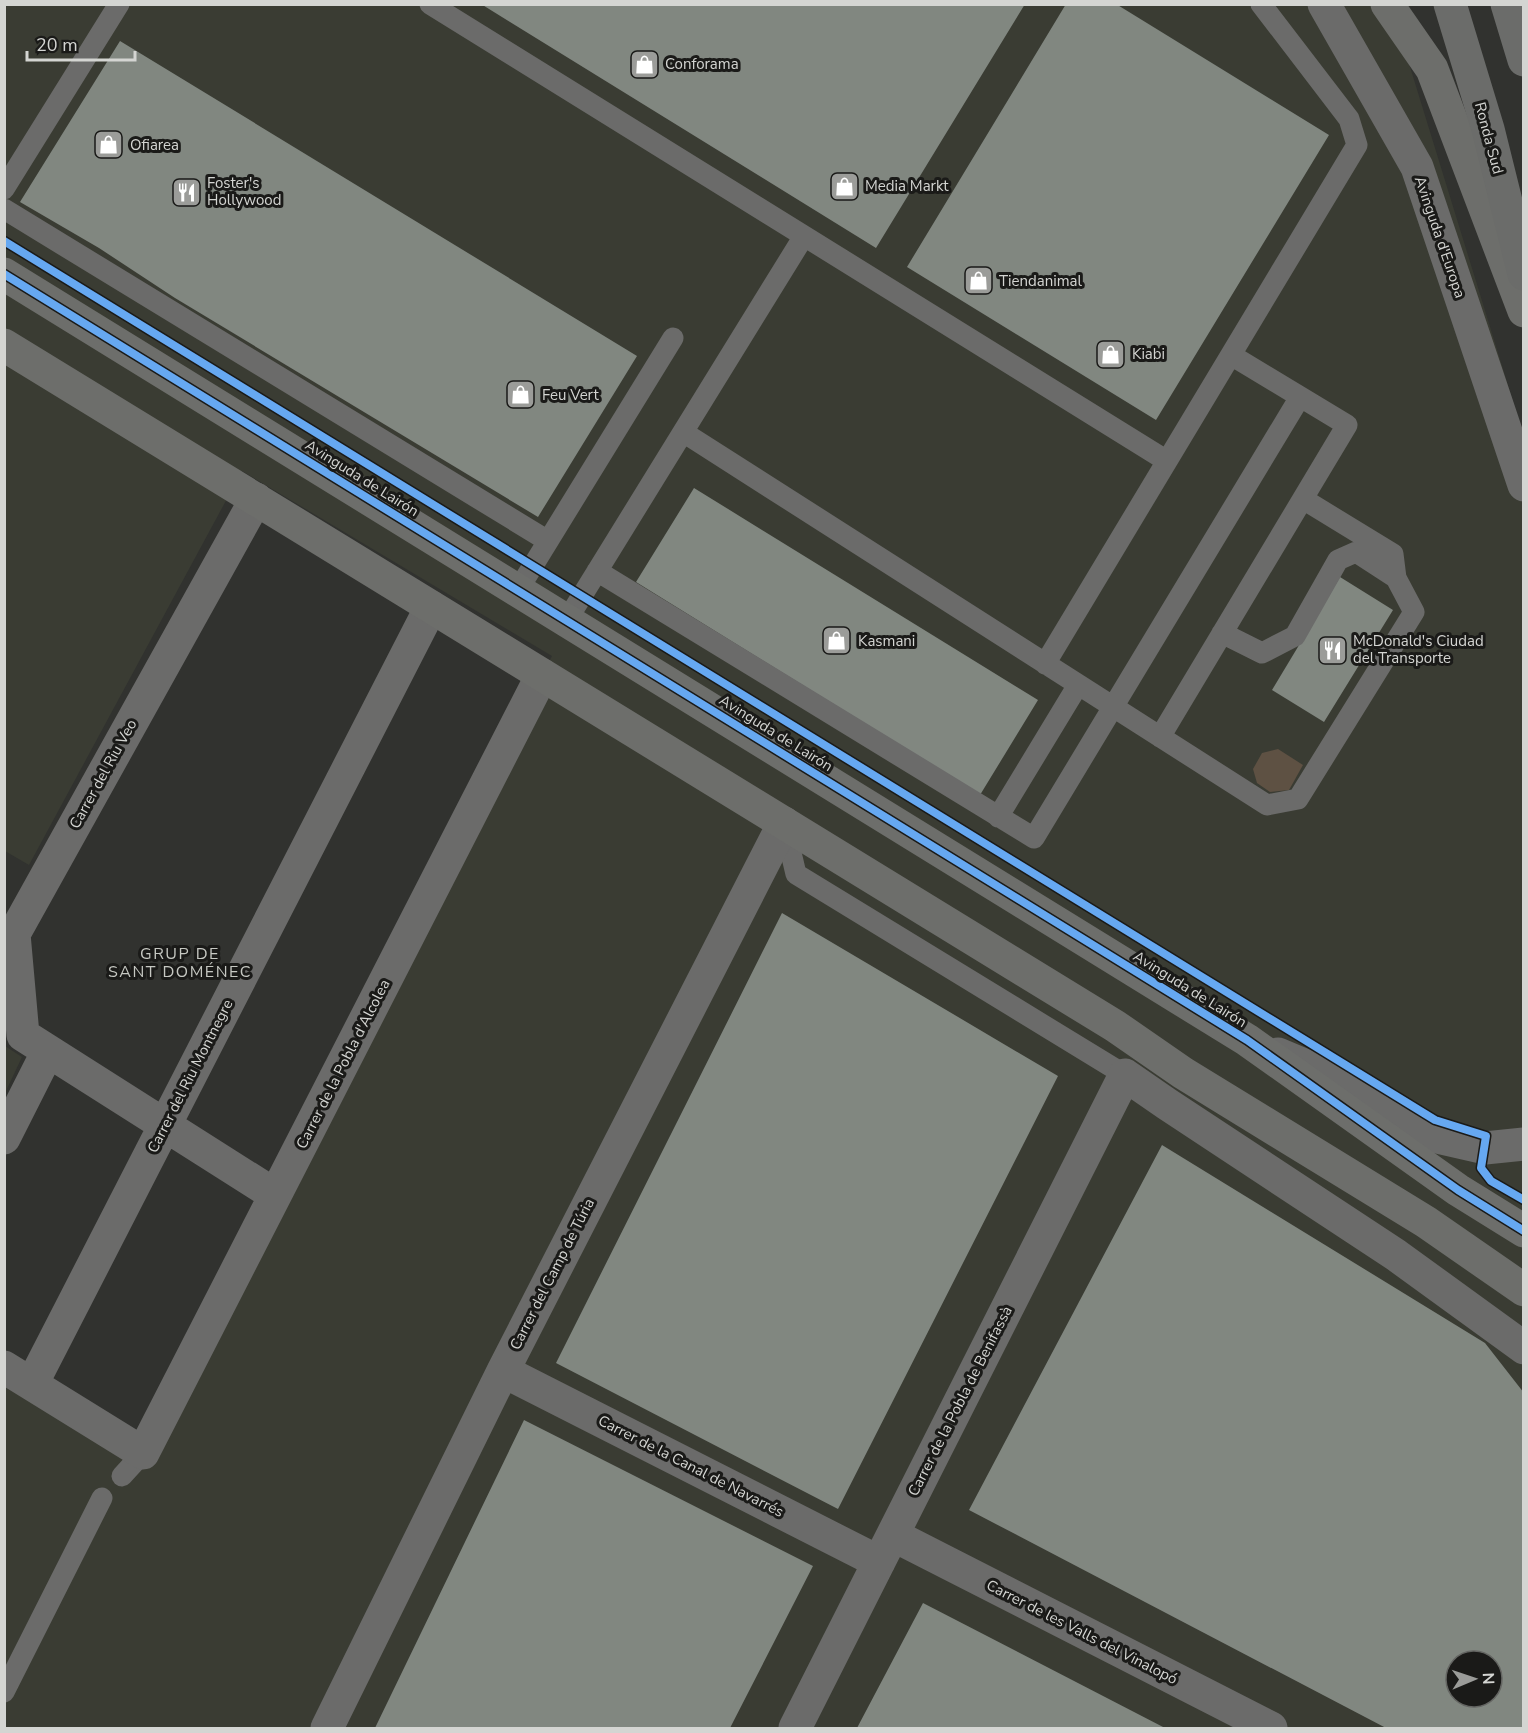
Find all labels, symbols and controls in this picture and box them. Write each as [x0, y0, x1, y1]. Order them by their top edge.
scale bar [27, 24, 135, 62]
text: 20 m [36, 33, 78, 57]
shop icon: Conforama [628, 48, 660, 80]
place label: Conforama [665, 54, 739, 74]
street label: Ronda Sud [1470, 100, 1508, 176]
shop icon: Ofiarea [93, 129, 125, 161]
place label: Ofiarea [130, 135, 179, 155]
shop icon: Media Markt [828, 170, 860, 202]
place label: Foster's Hollywood [207, 173, 281, 210]
street label: Avinguda d'Europa [1410, 173, 1470, 301]
restaurant icon: Foster's Hollywood [170, 176, 202, 208]
place label: Media Markt [865, 176, 949, 196]
shop icon: Tiendanimal [962, 265, 994, 297]
place label: Tiendanimal [999, 271, 1082, 291]
shop icon: Kiabi [1095, 338, 1127, 370]
place label: Kiabi [1132, 344, 1165, 364]
shop icon: Feu Vert [505, 379, 537, 411]
place label: Feu Vert [542, 385, 599, 405]
street label: Avinguda de Lairón [301, 435, 423, 521]
shop icon: Kasmani [821, 625, 853, 657]
place label: Kasmani [858, 631, 915, 651]
place label: McDonald's Ciudad del Transporte [1353, 631, 1484, 668]
restaurant icon: McDonald's Ciudad del Transporte [1316, 634, 1348, 666]
street label: Avinguda de Lairón [715, 690, 837, 776]
street label: Carrer del Riu Veo [65, 716, 141, 832]
district label: GRUP DE SANT DOMÉNEC [108, 943, 252, 983]
street label: Avinguda de Lairón [1129, 946, 1251, 1032]
street label: Carrer de la Pobla d'Alcolea [291, 976, 395, 1152]
street label: Carrer del Riu Montnegre [143, 996, 237, 1156]
street label: Carrer del Camp de Túria [505, 1195, 599, 1353]
street label: Carrer de la Pobla de Benifassà [903, 1302, 1017, 1500]
street label: Carrer de la Canal de Navarrés [595, 1410, 787, 1522]
street label: Carrer de les Valls del Vinalopó [983, 1575, 1181, 1689]
north arrow [1444, 1649, 1504, 1709]
text: N [1477, 1672, 1499, 1685]

